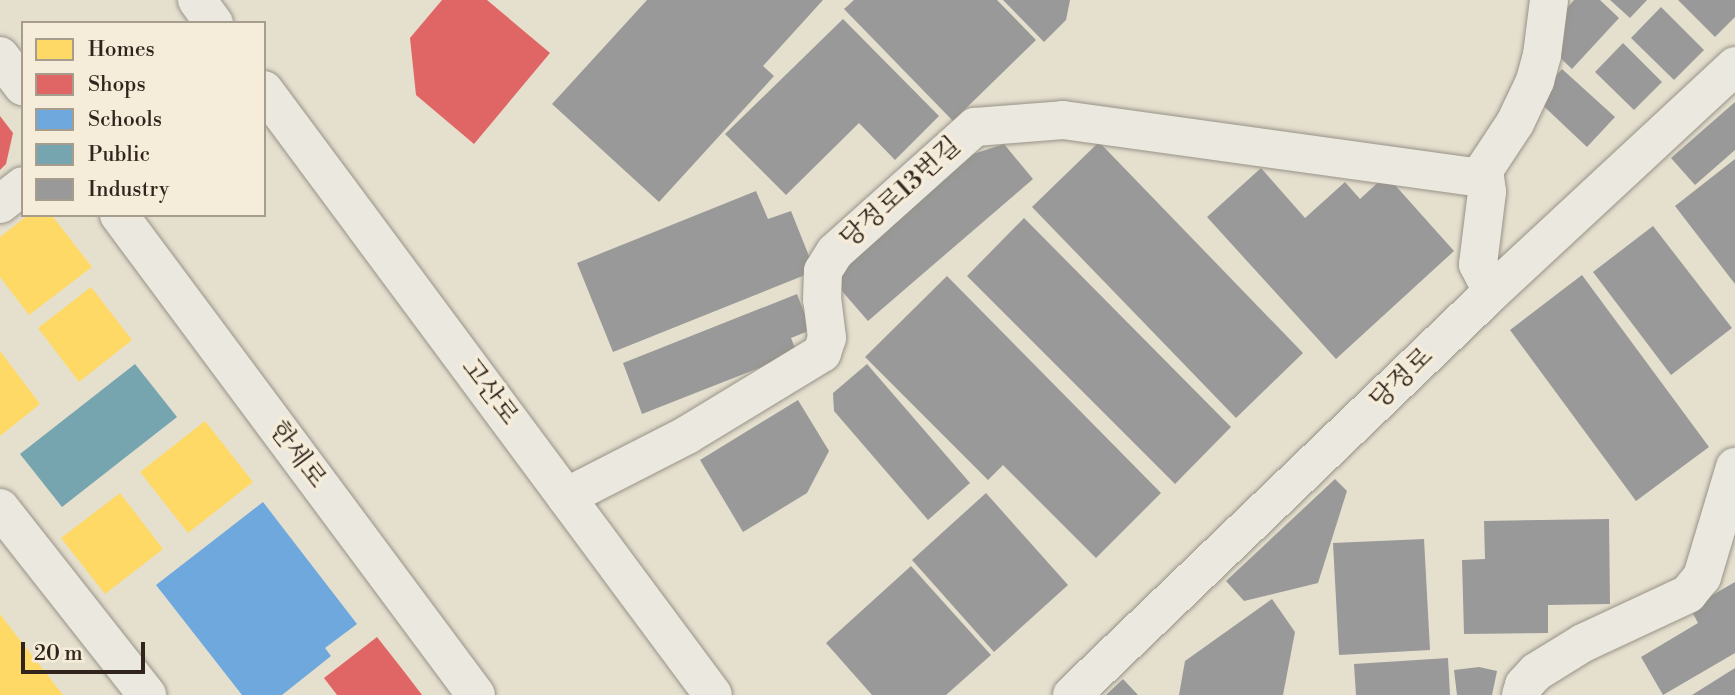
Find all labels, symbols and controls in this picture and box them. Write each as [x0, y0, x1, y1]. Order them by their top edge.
legend [21, 21, 266, 217]
text: Homes [88, 37, 155, 63]
text: Shops [88, 72, 146, 98]
text: Schools [88, 107, 162, 133]
street label: 당정로13번길 [834, 131, 968, 255]
text: Public [88, 142, 150, 168]
text: Industry [88, 177, 169, 203]
street label: 당정로 [1364, 342, 1440, 416]
street label: 고산로 [454, 353, 524, 431]
street label: 한세로 [262, 416, 332, 494]
scale bar [24, 628, 149, 672]
text: 20 m [34, 641, 83, 667]

